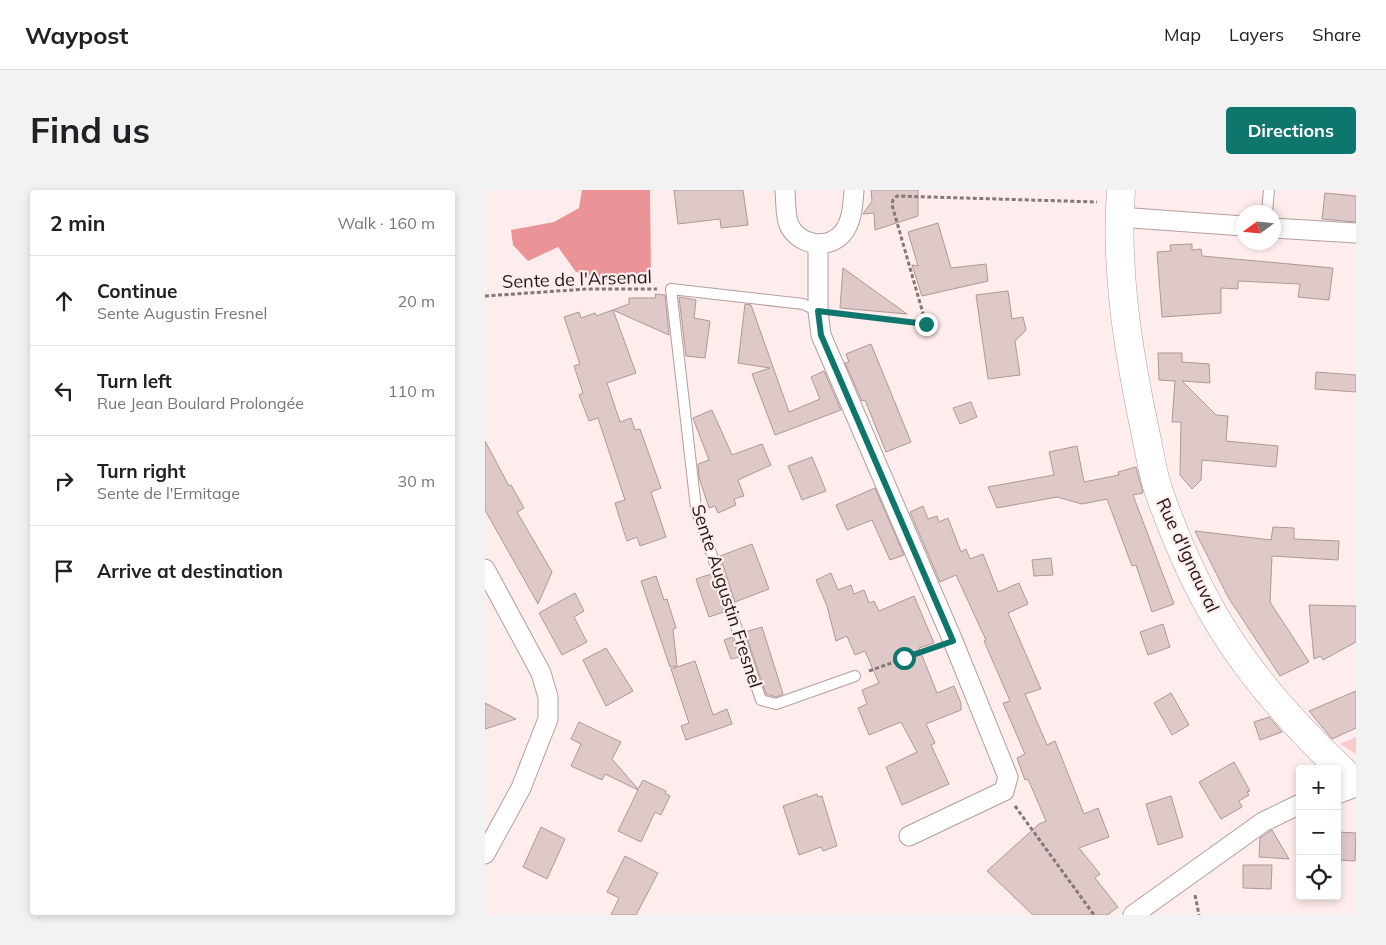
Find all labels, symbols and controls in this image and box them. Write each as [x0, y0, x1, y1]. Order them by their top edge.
text: Waypost [25, 20, 128, 50]
text: Map [1164, 23, 1201, 46]
text: Layers [1229, 23, 1284, 46]
text: Share [1312, 23, 1361, 46]
button: Directions [1226, 107, 1356, 154]
text: Find us [30, 108, 150, 152]
north arrow [1236, 205, 1281, 250]
text: 2 min [50, 210, 105, 236]
text: Walk · 160 m [337, 213, 435, 233]
street label: Sente de l'Arsenal [502, 265, 652, 293]
text: Continue [97, 279, 177, 303]
icon: ahead [50, 287, 78, 315]
text: 20 m [398, 291, 435, 311]
text: Sente Augustin Fresnel [97, 303, 267, 323]
route end [915, 313, 938, 336]
text: Turn left [97, 369, 172, 393]
icon: left [50, 377, 78, 405]
text: 110 m [388, 381, 435, 401]
text: Rue Jean Boulard Prolongée [97, 393, 304, 413]
text: Turn right [97, 459, 186, 483]
icon: right [50, 467, 78, 495]
text: 30 m [398, 471, 435, 491]
text: Sente de l'Ermitage [97, 483, 240, 503]
street label: Rue d'Ignauval [1151, 494, 1225, 616]
street label: Sente Augustin Fresnel [686, 501, 768, 691]
icon: arrive [50, 557, 78, 585]
text: Arrive at destination [97, 559, 283, 583]
route start [893, 647, 916, 670]
map controls [1296, 765, 1341, 900]
button: + [1296, 765, 1341, 810]
button: − [1296, 810, 1341, 855]
button: locate [1296, 855, 1341, 900]

